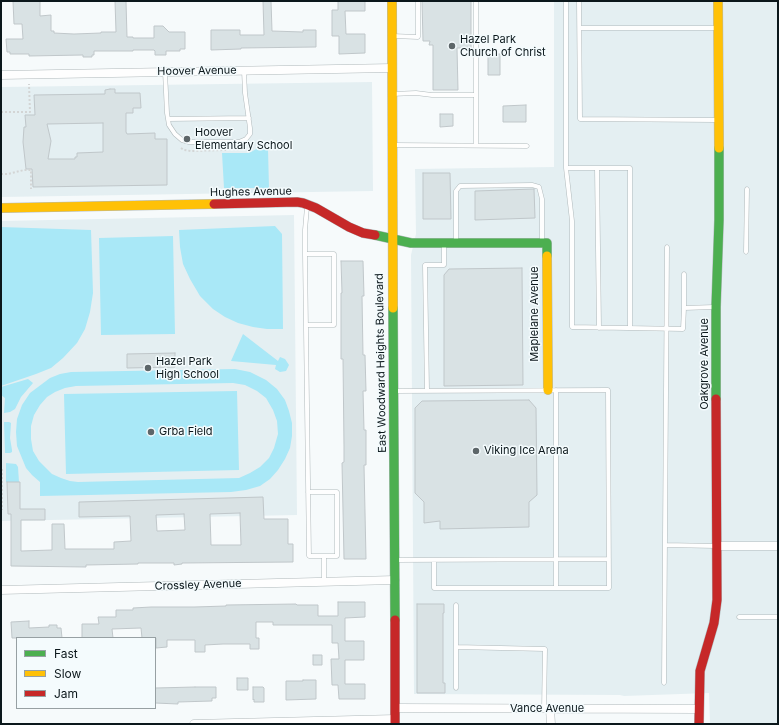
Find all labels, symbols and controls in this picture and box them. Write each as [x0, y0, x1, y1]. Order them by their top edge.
place label: Hazel Park Church of Christ [460, 33, 546, 59]
marker: Hazel Park Church of Christ [447, 41, 457, 51]
street label: Hoover Avenue [157, 64, 237, 78]
place label: Hoover Elementary School [195, 126, 292, 152]
marker: Hoover Elementary School [182, 134, 192, 144]
street label: Hughes Avenue [210, 185, 292, 199]
street label: Maplelane Avenue [528, 266, 542, 362]
street label: East Woodward Heights Boulevard [373, 273, 389, 453]
street label: Oakgrove Avenue [698, 318, 712, 410]
place label: Hazel Park High School [156, 355, 219, 381]
marker: Hazel Park High School [143, 363, 153, 373]
place label: Grba Field [159, 425, 213, 439]
marker: Grba Field [146, 427, 156, 437]
place label: Viking Ice Arena [484, 444, 569, 458]
marker: Viking Ice Arena [471, 446, 481, 456]
street label: Crossley Avenue [154, 577, 242, 593]
legend [16, 637, 156, 709]
text: Fast [54, 646, 78, 661]
text: Slow [54, 666, 81, 681]
text: Jam [54, 686, 78, 701]
street label: Vance Avenue [510, 702, 584, 716]

